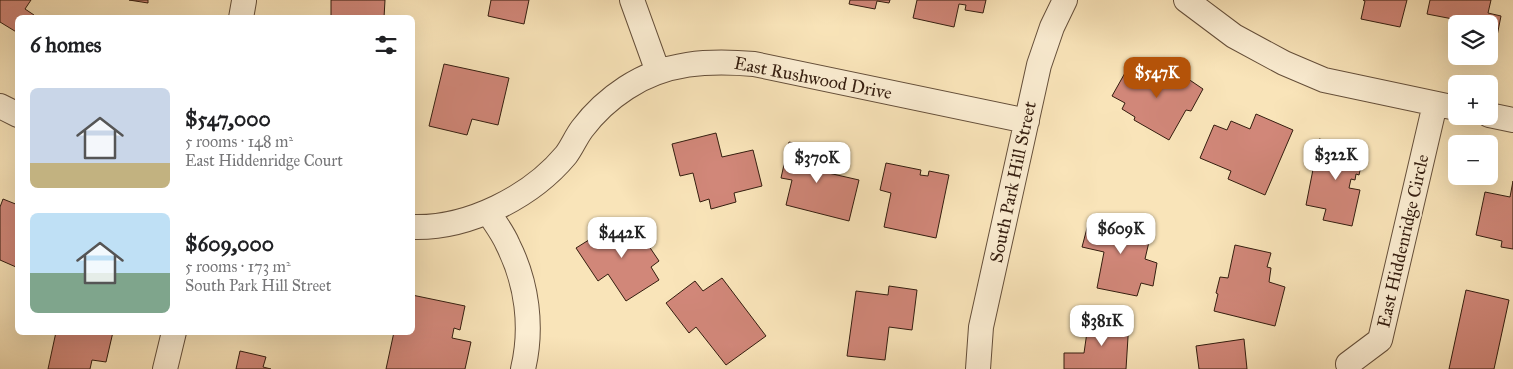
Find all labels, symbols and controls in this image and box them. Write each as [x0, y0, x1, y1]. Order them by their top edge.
map controls [1448, 15, 1498, 185]
button: layers [1448, 15, 1498, 65]
icon: filters [372, 31, 400, 59]
text: 6 homes [30, 32, 102, 58]
street label: East Rushwood Drive [732, 52, 894, 104]
pin: $547K [1122, 56, 1192, 99]
text: $547K [1135, 63, 1179, 82]
button: + [1448, 75, 1498, 125]
street label: South Park Hill Street [985, 99, 1041, 265]
text: $547,000 [185, 106, 271, 132]
icon: home [70, 108, 130, 168]
text: 5 rooms · 148 m² [185, 132, 293, 151]
button: − [1448, 135, 1498, 185]
pin: $322K [1301, 138, 1371, 181]
pin: $370K [782, 142, 852, 184]
text: $322K [1314, 145, 1358, 164]
text: $370K [794, 148, 840, 167]
text: East Hiddenridge Court [185, 151, 343, 170]
street label: East Hiddenridge Circle [1372, 152, 1435, 330]
pin: $609K [1086, 212, 1156, 255]
pin: $442K [587, 216, 657, 259]
text: $609K [1097, 219, 1145, 238]
text: $442K [599, 223, 645, 242]
text: $609,000 [185, 231, 274, 257]
icon: home [70, 233, 130, 293]
text: 5 rooms · 173 m² [185, 257, 291, 276]
text: South Park Hill Street [185, 276, 331, 295]
pin: $381K [1067, 304, 1137, 347]
text: $381K [1081, 311, 1123, 330]

